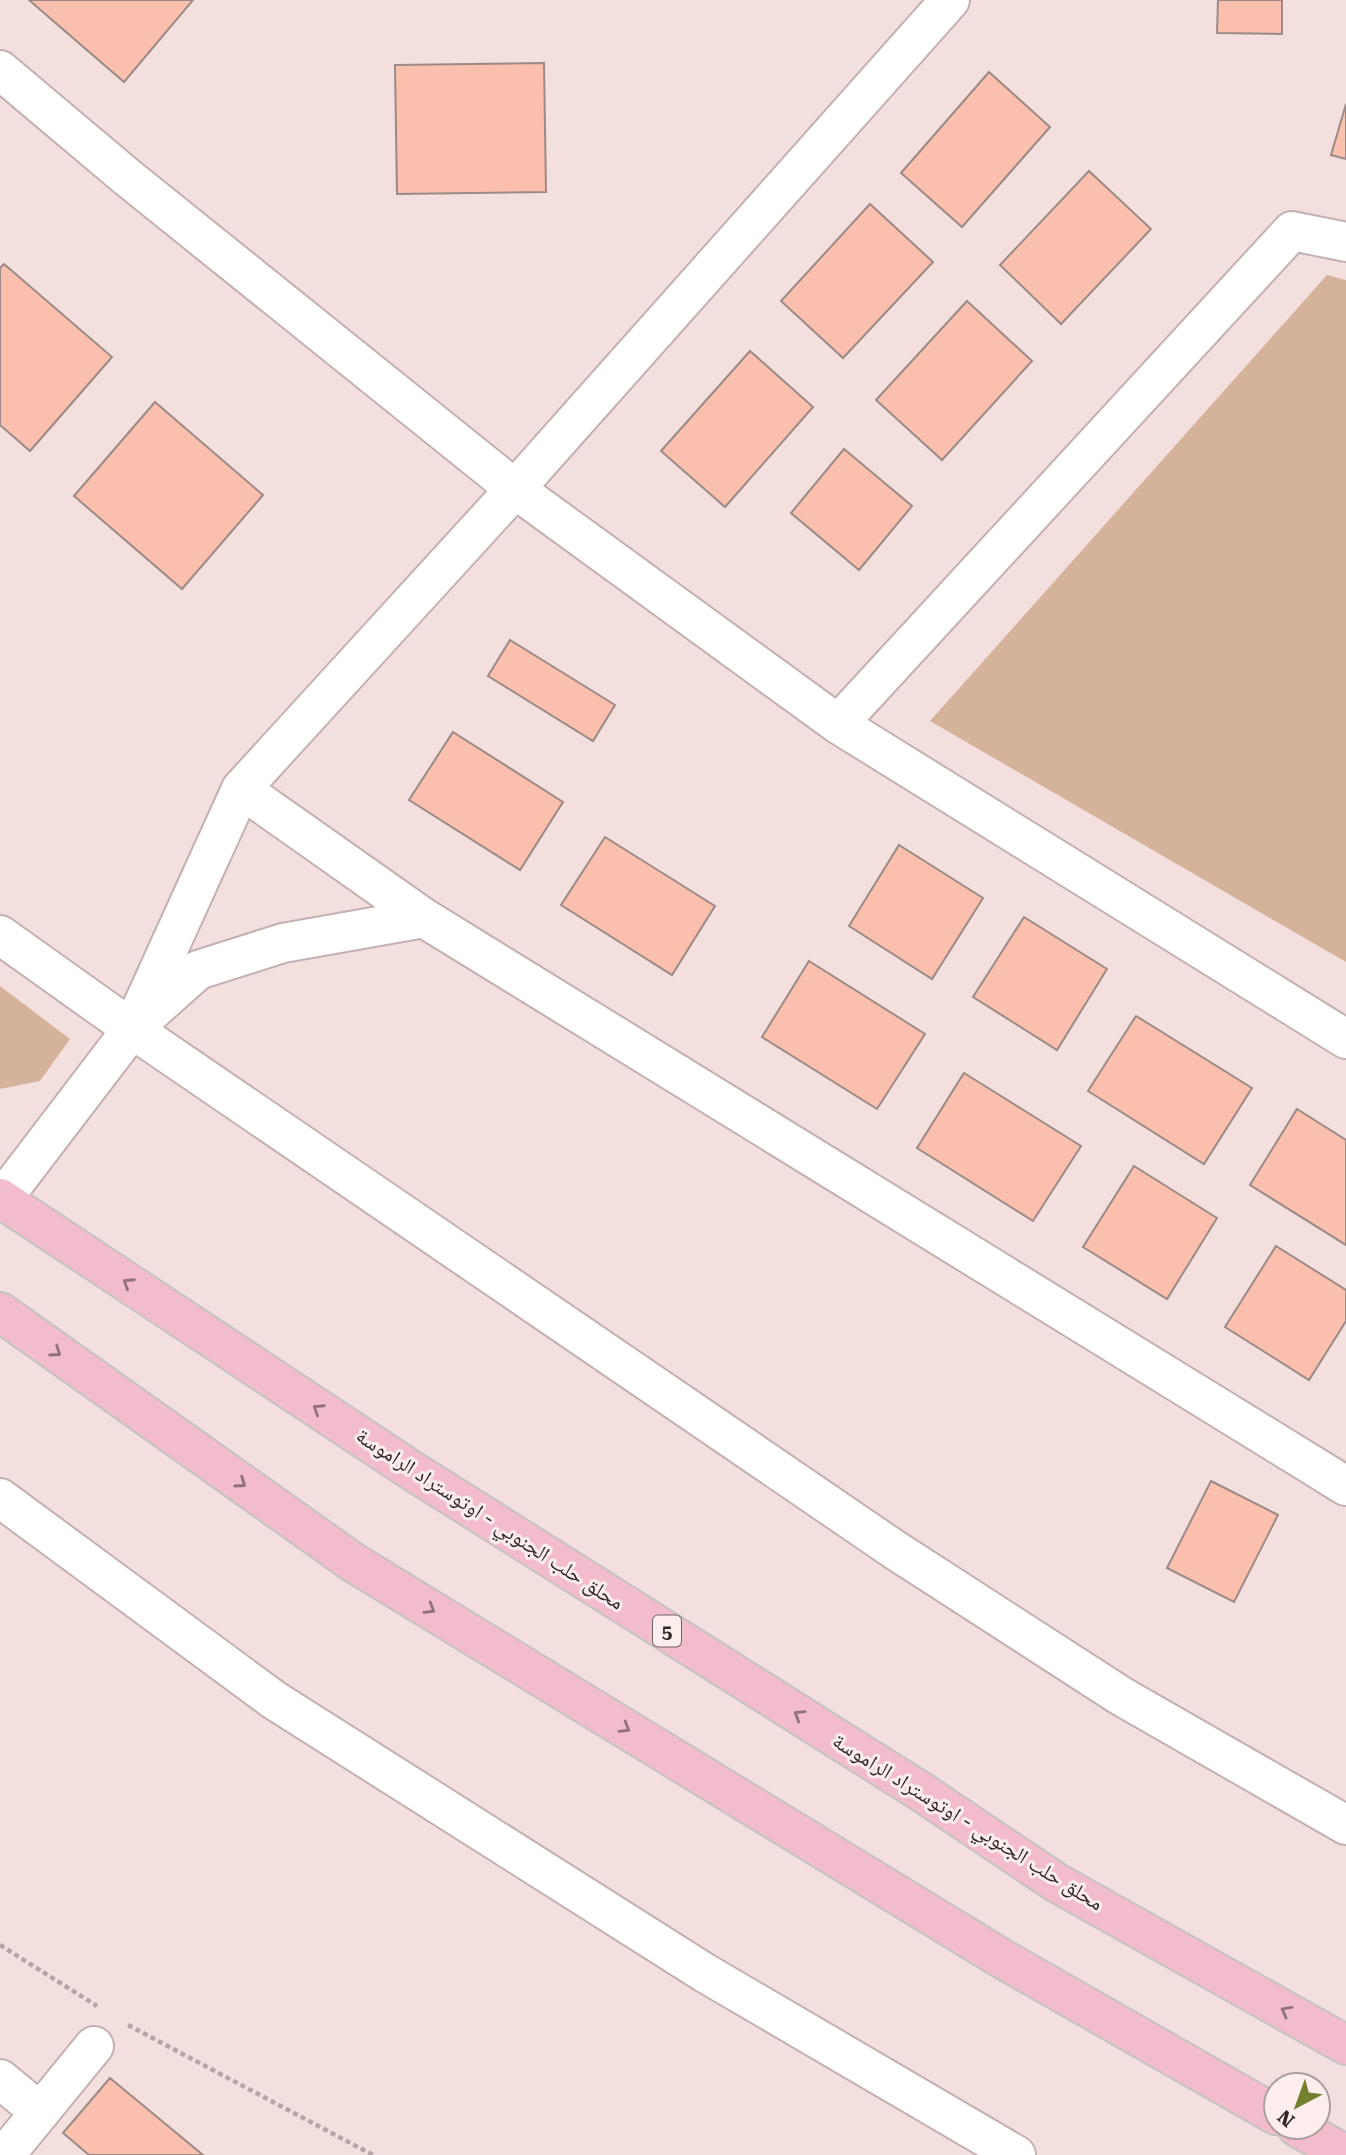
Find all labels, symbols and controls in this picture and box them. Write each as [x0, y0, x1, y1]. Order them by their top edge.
one-way arrow [123, 1278, 136, 1291]
one-way arrow [48, 1343, 61, 1356]
one-way arrow [313, 1404, 326, 1417]
street label: محلق حلب الجنوبي - اوتوستراد الراموسة [349, 1423, 628, 1618]
one-way arrow [233, 1475, 246, 1487]
one-way arrow [423, 1601, 436, 1614]
road number: 5 [653, 1616, 681, 1646]
one-way arrow [794, 1710, 807, 1723]
one-way arrow [617, 1720, 630, 1733]
street label: محلق حلب الجنوبي - اوتوستراد الراموسة [826, 1729, 1108, 1919]
one-way arrow [1281, 2006, 1294, 2019]
north arrow [1262, 2071, 1332, 2141]
text: N [1273, 2105, 1299, 2132]

